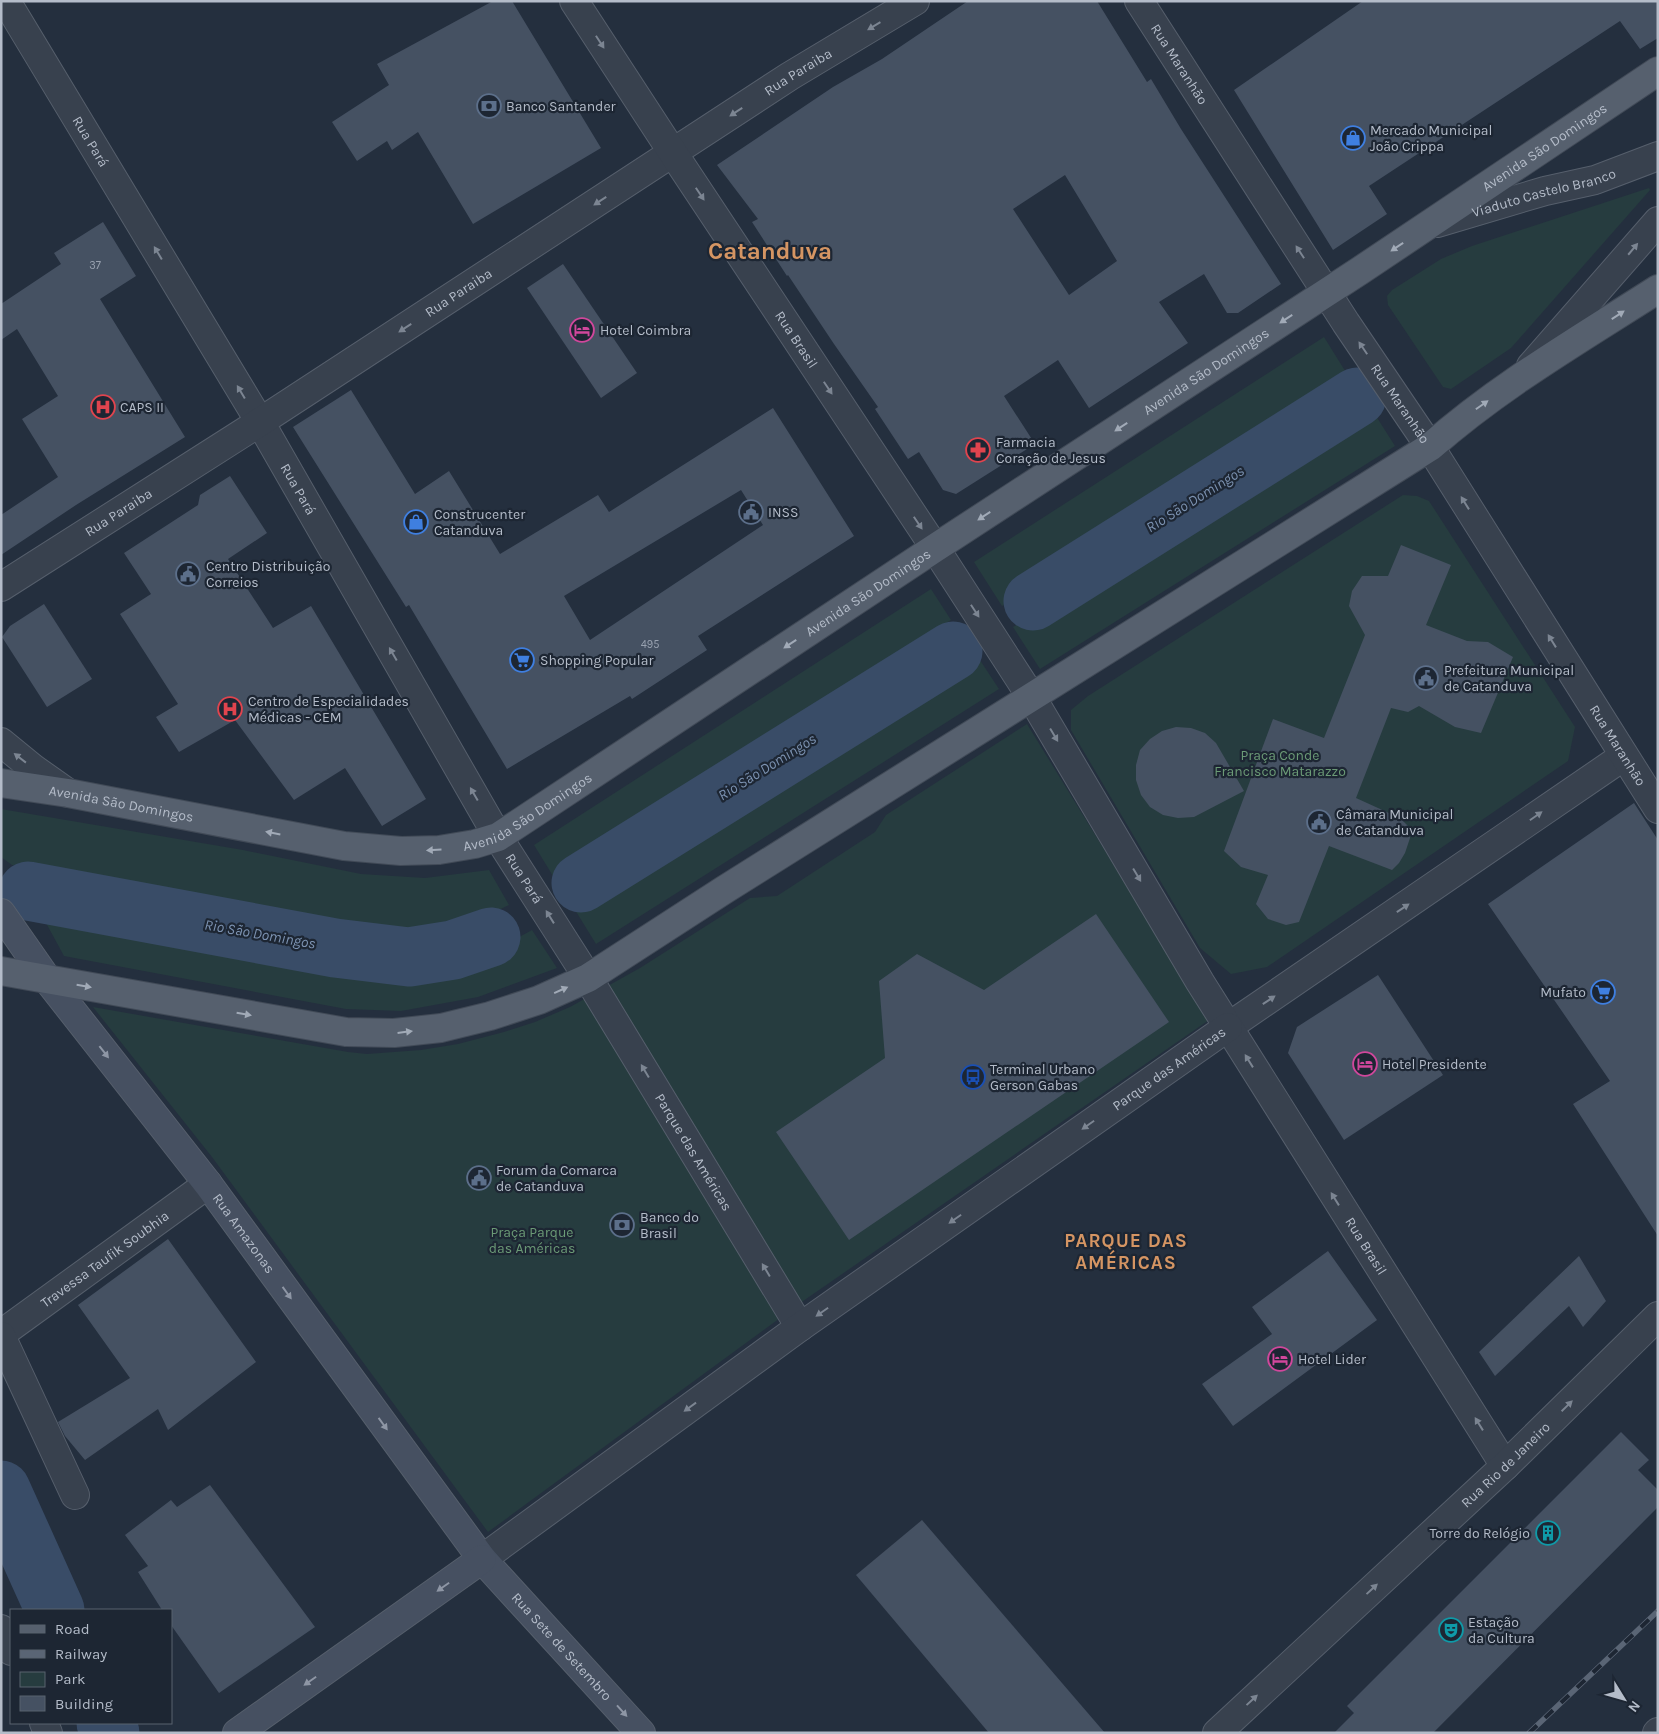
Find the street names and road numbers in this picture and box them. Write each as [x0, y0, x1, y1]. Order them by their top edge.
street label: Rua Maranhão [1147, 20, 1212, 108]
street label: Rua Paraiba [761, 44, 835, 99]
street label: Avenida São Domingos [1479, 99, 1610, 195]
street label: Rua Pará [69, 113, 113, 170]
street label: Viaduto Castelo Branco [1470, 164, 1618, 221]
street label: Rua Paraiba [422, 264, 495, 321]
street label: Rua Brasil [772, 308, 822, 371]
street label: Avenida São Domingos [1140, 324, 1272, 418]
street label: Rua Maranhão [1367, 360, 1434, 447]
street label: Rua Pará [277, 460, 320, 518]
street label: Rua Paraiba [81, 485, 155, 540]
street label: Avenida São Domingos [802, 545, 934, 640]
street label: Rua Maranhão [1586, 701, 1650, 789]
street label: Avenida São Domingos [462, 769, 595, 854]
street label: Avenida São Domingos [48, 782, 195, 825]
street label: Rua Pará [502, 850, 547, 907]
street label: Parque das Américas [1109, 1023, 1229, 1114]
street label: Parque das Américas [652, 1090, 736, 1214]
street label: Rua Amazonas [209, 1190, 279, 1276]
street label: Travessa Taufik Soubhia [37, 1207, 172, 1311]
street label: Rua Brasil [1342, 1214, 1391, 1278]
street label: Rua Rio de Janeiro [1457, 1418, 1554, 1511]
street label: Rua Sete de Setembro [508, 1589, 616, 1704]

